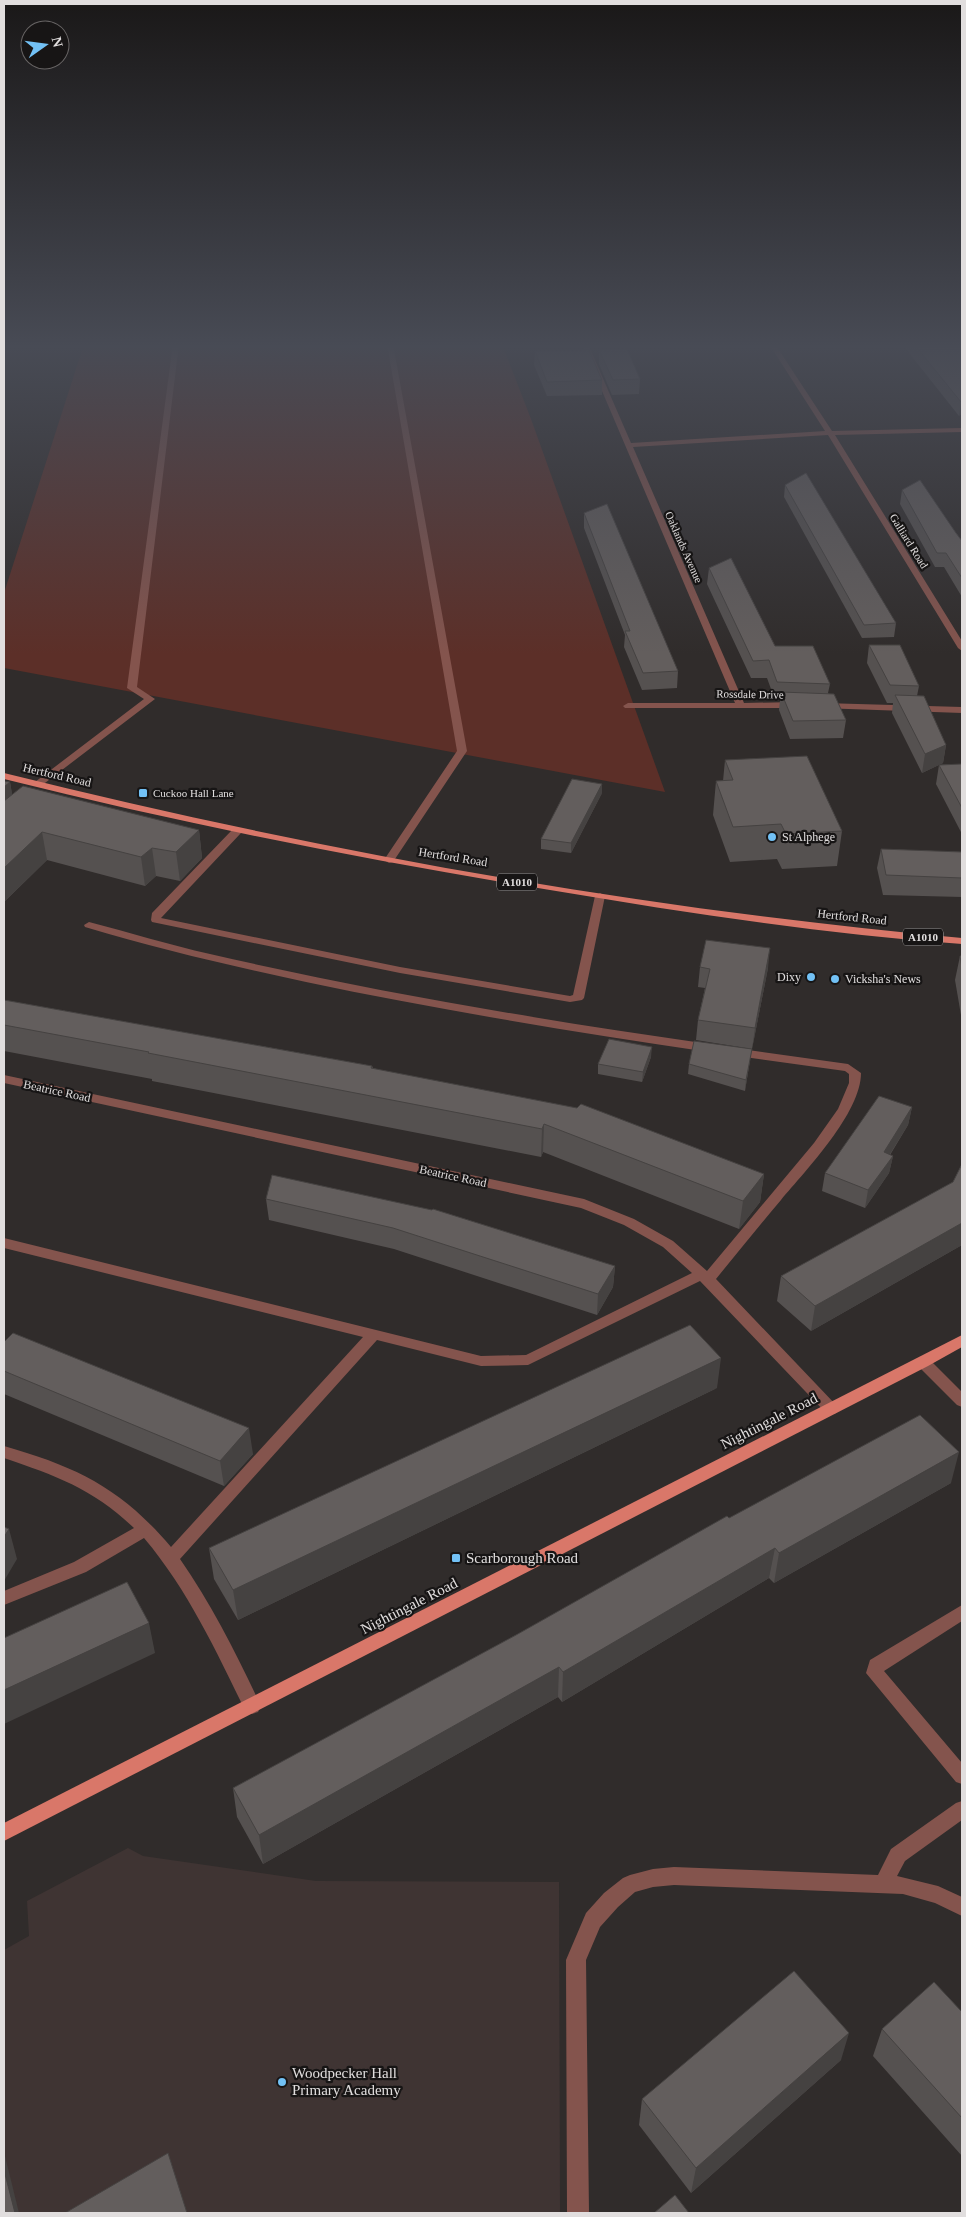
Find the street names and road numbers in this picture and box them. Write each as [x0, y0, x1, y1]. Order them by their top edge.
street label: Oaklands Avenue [663, 509, 705, 585]
street label: Galliard Road [887, 512, 931, 571]
street label: Rossdale Drive [716, 687, 784, 701]
street label: Hertford Road [21, 760, 93, 790]
street label: Hertford Road [418, 845, 488, 869]
road number: A1010 [497, 874, 537, 890]
street label: Hertford Road [817, 906, 887, 928]
road number: A1010 [903, 929, 943, 946]
street label: Beatrice Road [22, 1077, 92, 1105]
street label: Beatrice Road [418, 1162, 488, 1190]
street label: Nightingale Road [718, 1390, 820, 1452]
street label: Nightingale Road [358, 1575, 460, 1637]

